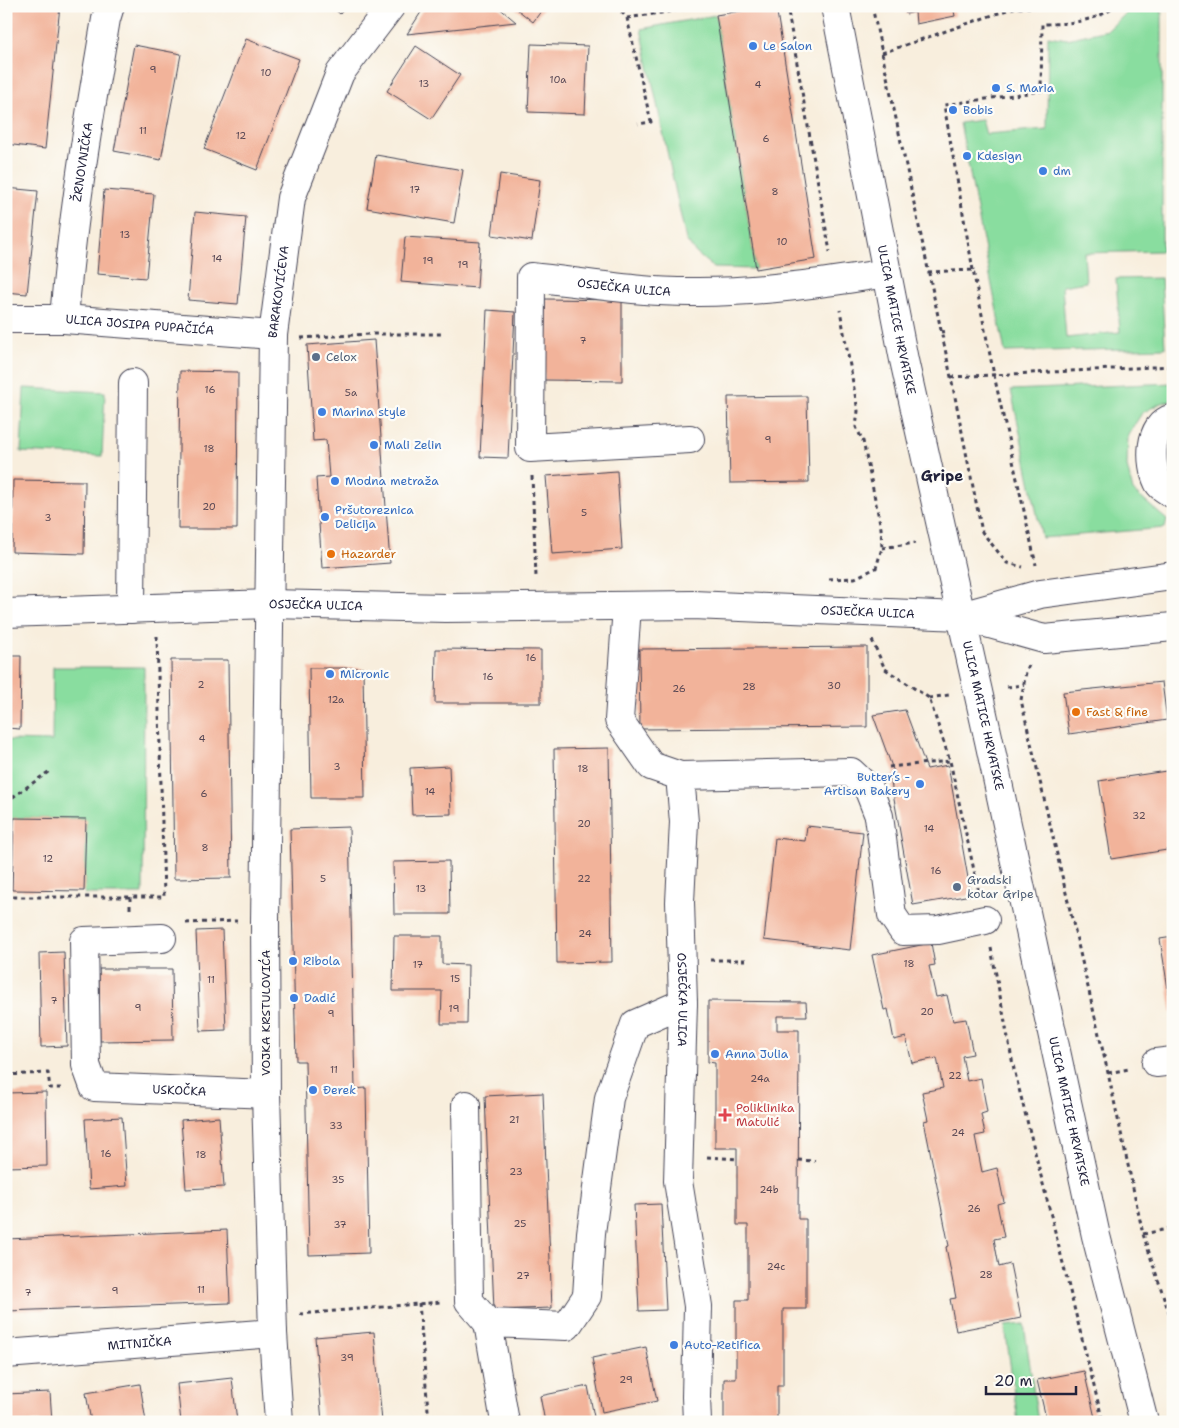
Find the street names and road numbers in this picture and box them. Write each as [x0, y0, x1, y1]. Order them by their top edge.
street label: ŽRNOVNIČKA [69, 121, 97, 203]
street label: BARAKOVIĆEVA [265, 244, 293, 339]
street label: ULICA MATICE HRVATSKE [874, 244, 920, 397]
street label: OSJEČKA ULICA [576, 275, 672, 300]
street label: ULICA JOSIPA PUPAČIĆA [65, 311, 215, 338]
street label: OSJEČKA ULICA [269, 596, 363, 614]
street label: OSJEČKA ULICA [820, 602, 915, 622]
street label: ULICA MATICE HRVATSKE [959, 639, 1007, 792]
street label: VOJKA KRSTULOVIĆA [258, 950, 274, 1076]
street label: OSJEČKA ULICA [674, 953, 691, 1047]
street label: ULICA MATICE HRVATSKE [1045, 1035, 1093, 1188]
street label: USKOČKA [152, 1081, 207, 1100]
street label: MITNIČKA [107, 1333, 172, 1354]

